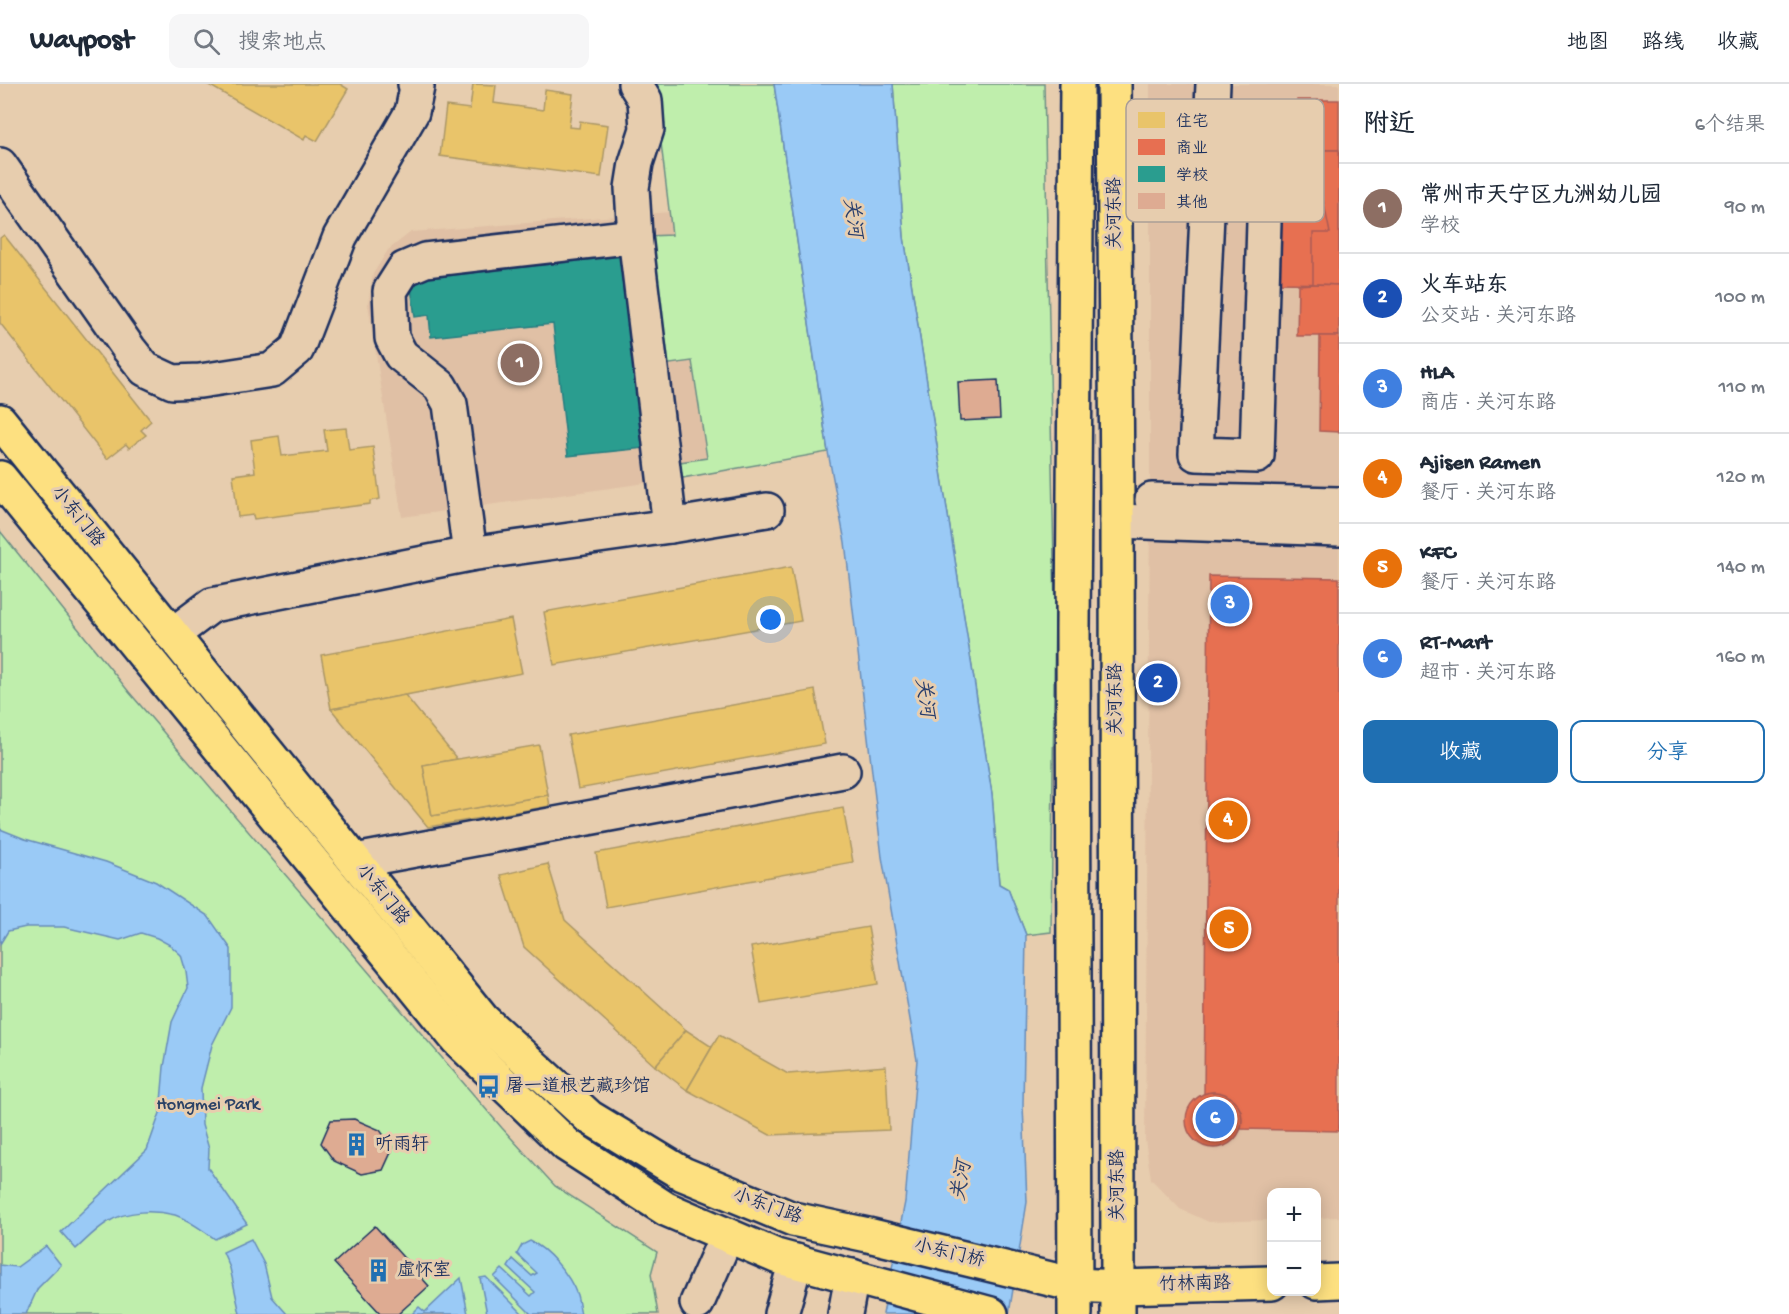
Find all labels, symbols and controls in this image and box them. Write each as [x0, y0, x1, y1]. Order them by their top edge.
search box [169, 14, 589, 68]
text: Waypost [30, 25, 133, 58]
icon: search [190, 25, 223, 58]
text: 搜索地点 [238, 31, 326, 57]
text: 地图 [1567, 32, 1609, 57]
text: 路线 [1642, 32, 1684, 57]
text: 收藏 [1717, 32, 1759, 57]
legend [1126, 99, 1324, 222]
text: 附近 [1363, 111, 1415, 142]
text: 住宅 [1176, 112, 1208, 133]
text: 6个结果 [1695, 115, 1765, 138]
text: 商业 [1176, 140, 1208, 160]
text: 学校 [1176, 167, 1208, 187]
street label: 关河东路 [1104, 177, 1126, 249]
text: 常州市天宁区九洲幼儿园 [1420, 184, 1662, 210]
text: 其他 [1176, 193, 1208, 214]
water label: 关河 [837, 196, 868, 242]
text: 1 [1378, 197, 1387, 220]
text: 90 m [1725, 197, 1765, 220]
text: 学校 [1420, 216, 1460, 239]
text: 火车站东 [1420, 274, 1508, 300]
text: 2 [1378, 287, 1387, 310]
text: 100 m [1715, 287, 1765, 310]
text: 公交站 · 关河东路 [1420, 306, 1576, 329]
pin: 1 [500, 340, 540, 386]
text: HLA [1420, 361, 1454, 387]
text: 3 [1377, 377, 1388, 400]
text: 110 m [1719, 377, 1765, 400]
text: 商店 · 关河东路 [1420, 393, 1556, 416]
text: Ajisen Ramen [1420, 451, 1540, 477]
text: 4 [1378, 467, 1387, 490]
text: 120 m [1717, 467, 1765, 490]
street label: 小东门路 [46, 482, 109, 552]
text: 餐厅 · 关河东路 [1420, 483, 1556, 506]
text: KFC [1420, 541, 1455, 567]
text: 5 [1377, 557, 1388, 580]
text: 140 m [1717, 557, 1765, 580]
text: 餐厅 · 关河东路 [1420, 573, 1556, 596]
pin: 3 [1210, 582, 1250, 626]
your location [756, 605, 785, 634]
text: RT-Mart [1420, 631, 1491, 657]
text: 6 [1377, 647, 1388, 670]
text: 160 m [1716, 647, 1765, 670]
pin: 2 [1138, 660, 1178, 706]
street label: 关河东路 [1105, 663, 1127, 735]
text: 超市 · 关河东路 [1420, 663, 1556, 686]
water label: 关河 [909, 676, 940, 722]
button: 收藏 [1363, 720, 1558, 783]
button: 分享 [1570, 720, 1765, 783]
pin: 4 [1208, 798, 1248, 842]
street label: 小东门路 [351, 860, 414, 930]
pin: 5 [1210, 906, 1248, 952]
bus stop icon: 屠一道根艺藏珍馆 [475, 1074, 501, 1100]
place label: 屠一道根艺藏珍馆 [506, 1076, 650, 1098]
park label: Hongmei Park [157, 1095, 261, 1116]
pin: 6 [1196, 1096, 1234, 1142]
building icon: 听雨轩 [344, 1132, 370, 1158]
place label: 听雨轩 [375, 1134, 429, 1156]
street label: 关河东路 [1107, 1149, 1129, 1221]
water label: 关河 [946, 1156, 978, 1203]
street label: 小东门路 [730, 1184, 805, 1229]
map controls [1267, 1188, 1321, 1296]
button: + [1267, 1188, 1321, 1242]
street label: 小东门桥 [912, 1235, 987, 1272]
button: − [1267, 1242, 1321, 1296]
building icon: 虚怀室 [366, 1258, 392, 1284]
place label: 虚怀室 [397, 1260, 451, 1282]
street label: 竹林南路 [1159, 1273, 1231, 1296]

